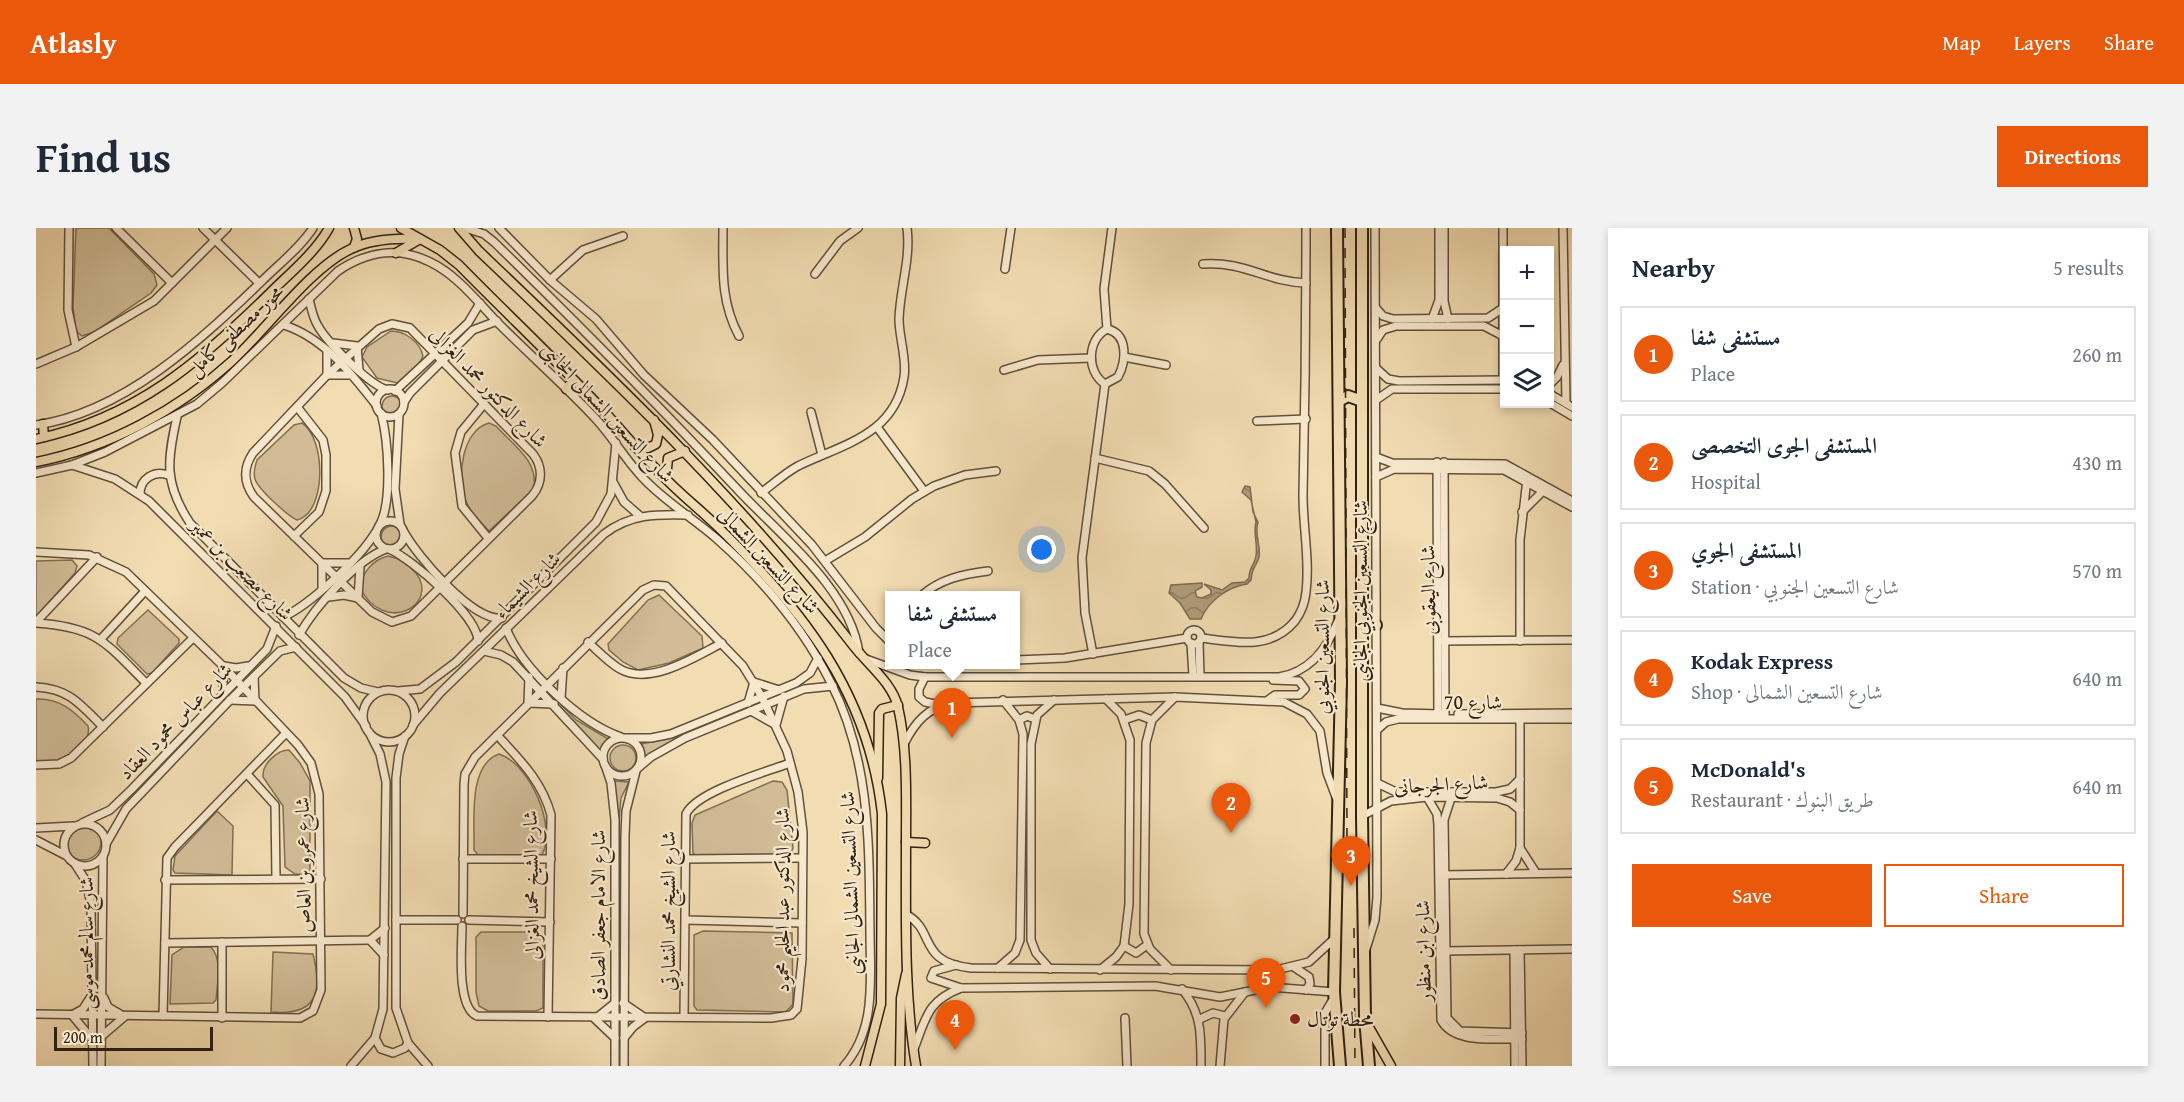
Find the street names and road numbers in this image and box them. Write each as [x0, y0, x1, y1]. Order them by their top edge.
street label: محور مصطفى كامل [180, 277, 290, 383]
street label: شارع الدكتور محمد الغزالى [421, 320, 555, 457]
street label: شارع التسعين الشمالى الجانبى [532, 335, 682, 491]
street label: شارع التسعين الشمالى [709, 499, 827, 623]
street label: شارع التسعين الجنوبي الجانبى [1345, 500, 1378, 682]
street label: شارع مصعب بن عمير [180, 509, 300, 630]
street label: شارع الشيماء [486, 544, 570, 628]
street label: شارع اليعقوبى [1412, 545, 1447, 635]
street label: شارع التسعين الجنوبي [1307, 579, 1340, 715]
street label: شارع عباس محمود العقاد [111, 655, 241, 789]
street label: شارع 70 [1444, 687, 1502, 720]
street label: شارع الجرجانى [1393, 767, 1489, 804]
street label: شارع التسعين الشمالى الجانبى [832, 791, 871, 975]
street label: شارع عمرو بن العاص [287, 797, 322, 933]
street label: شارع الدكتور عبد الحليم محمود [767, 808, 802, 992]
street label: شارع الشيخ محمد الغزالى [515, 810, 550, 960]
street label: شارع الامام جعفر الصادق [583, 830, 616, 1000]
street label: شارع الشيخ محمد النشارتي [653, 831, 686, 991]
street label: شارع سالم محمد موسى [71, 877, 104, 1009]
street label: شارع ابن منظور [1407, 900, 1442, 1004]

